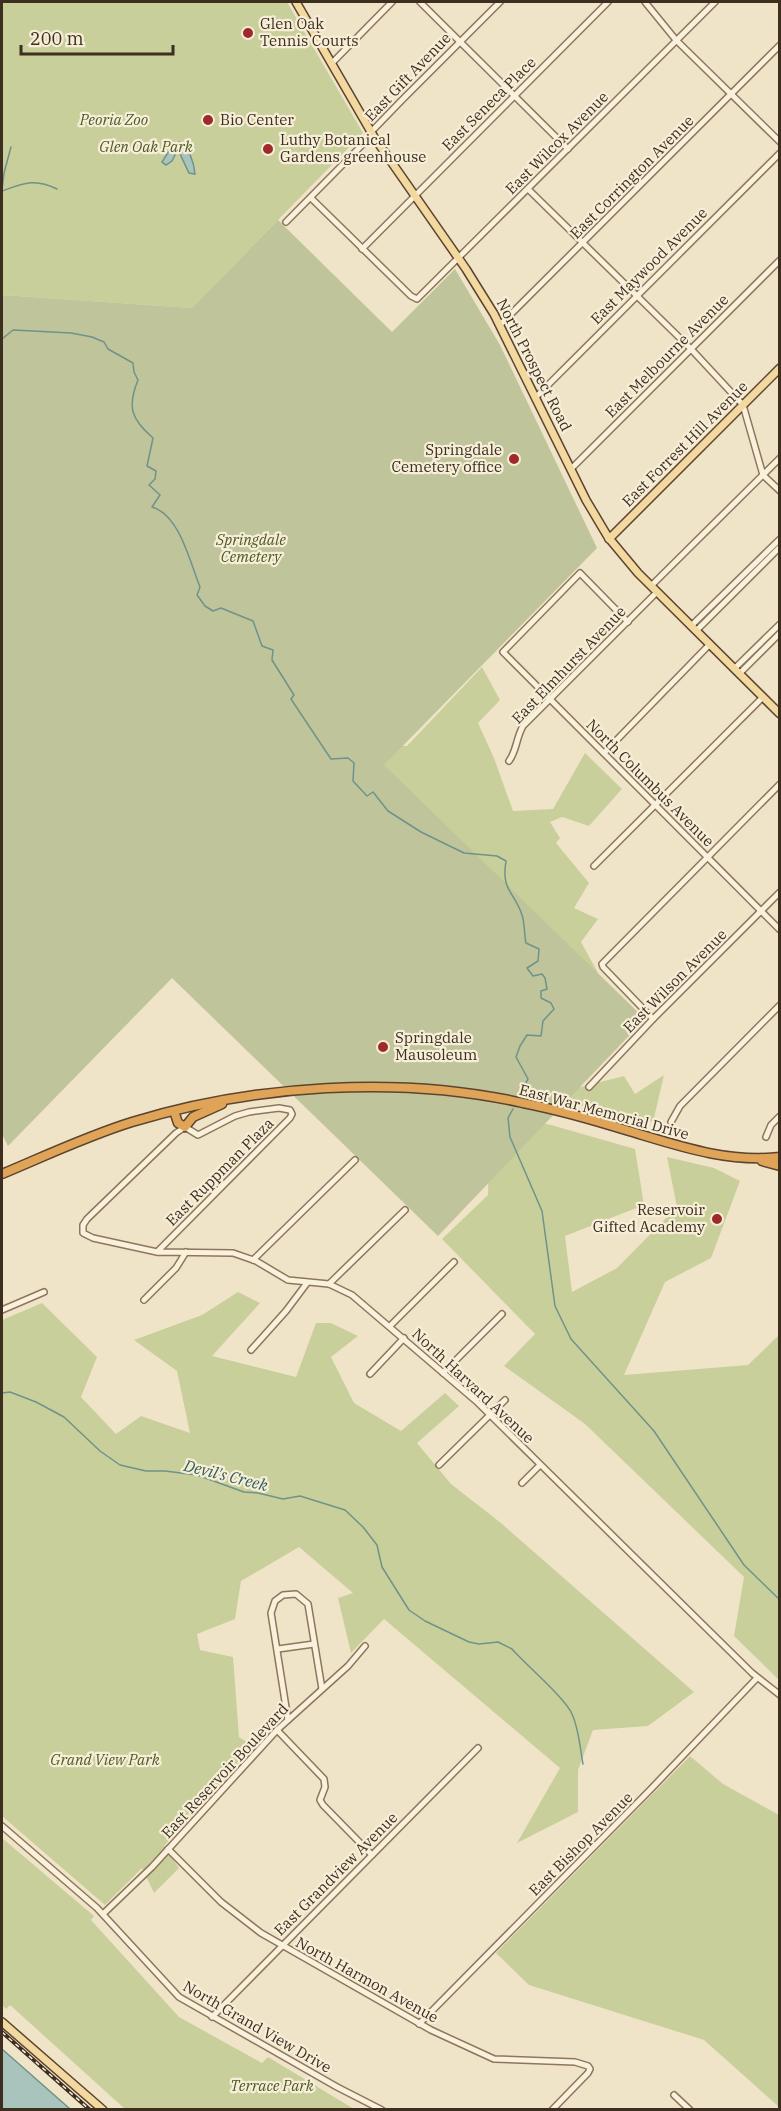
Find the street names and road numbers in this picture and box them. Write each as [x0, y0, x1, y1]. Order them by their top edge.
street label: East Gift Avenue [361, 28, 455, 125]
street label: East Seneca Place [438, 53, 540, 155]
street label: East Wilcox Avenue [501, 87, 612, 198]
street label: East Corrington Avenue [566, 111, 697, 242]
street label: East Maywood Avenue [586, 203, 711, 328]
street label: East Melbourne Avenue [601, 290, 732, 421]
street label: North Prospect Road [493, 295, 576, 434]
street label: East Forrest Hill Avenue [618, 377, 752, 511]
street label: East Elmhurst Avenue [508, 602, 630, 727]
street label: North Columbus Avenue [583, 715, 718, 850]
street label: East Wilson Avenue [619, 925, 730, 1036]
street label: East War Memorial Drive [517, 1080, 691, 1143]
street label: East Ruppman Plaza [162, 1114, 278, 1230]
street label: North Harvard Avenue [408, 1324, 538, 1447]
street label: East Reservoir Boulevard [157, 1699, 292, 1842]
street label: East Bishop Avenue [525, 1788, 637, 1900]
street label: East Grandview Avenue [270, 1808, 401, 1939]
street label: North Harmon Avenue [293, 1932, 442, 2027]
street label: North Grand View Drive [180, 1976, 335, 2077]

